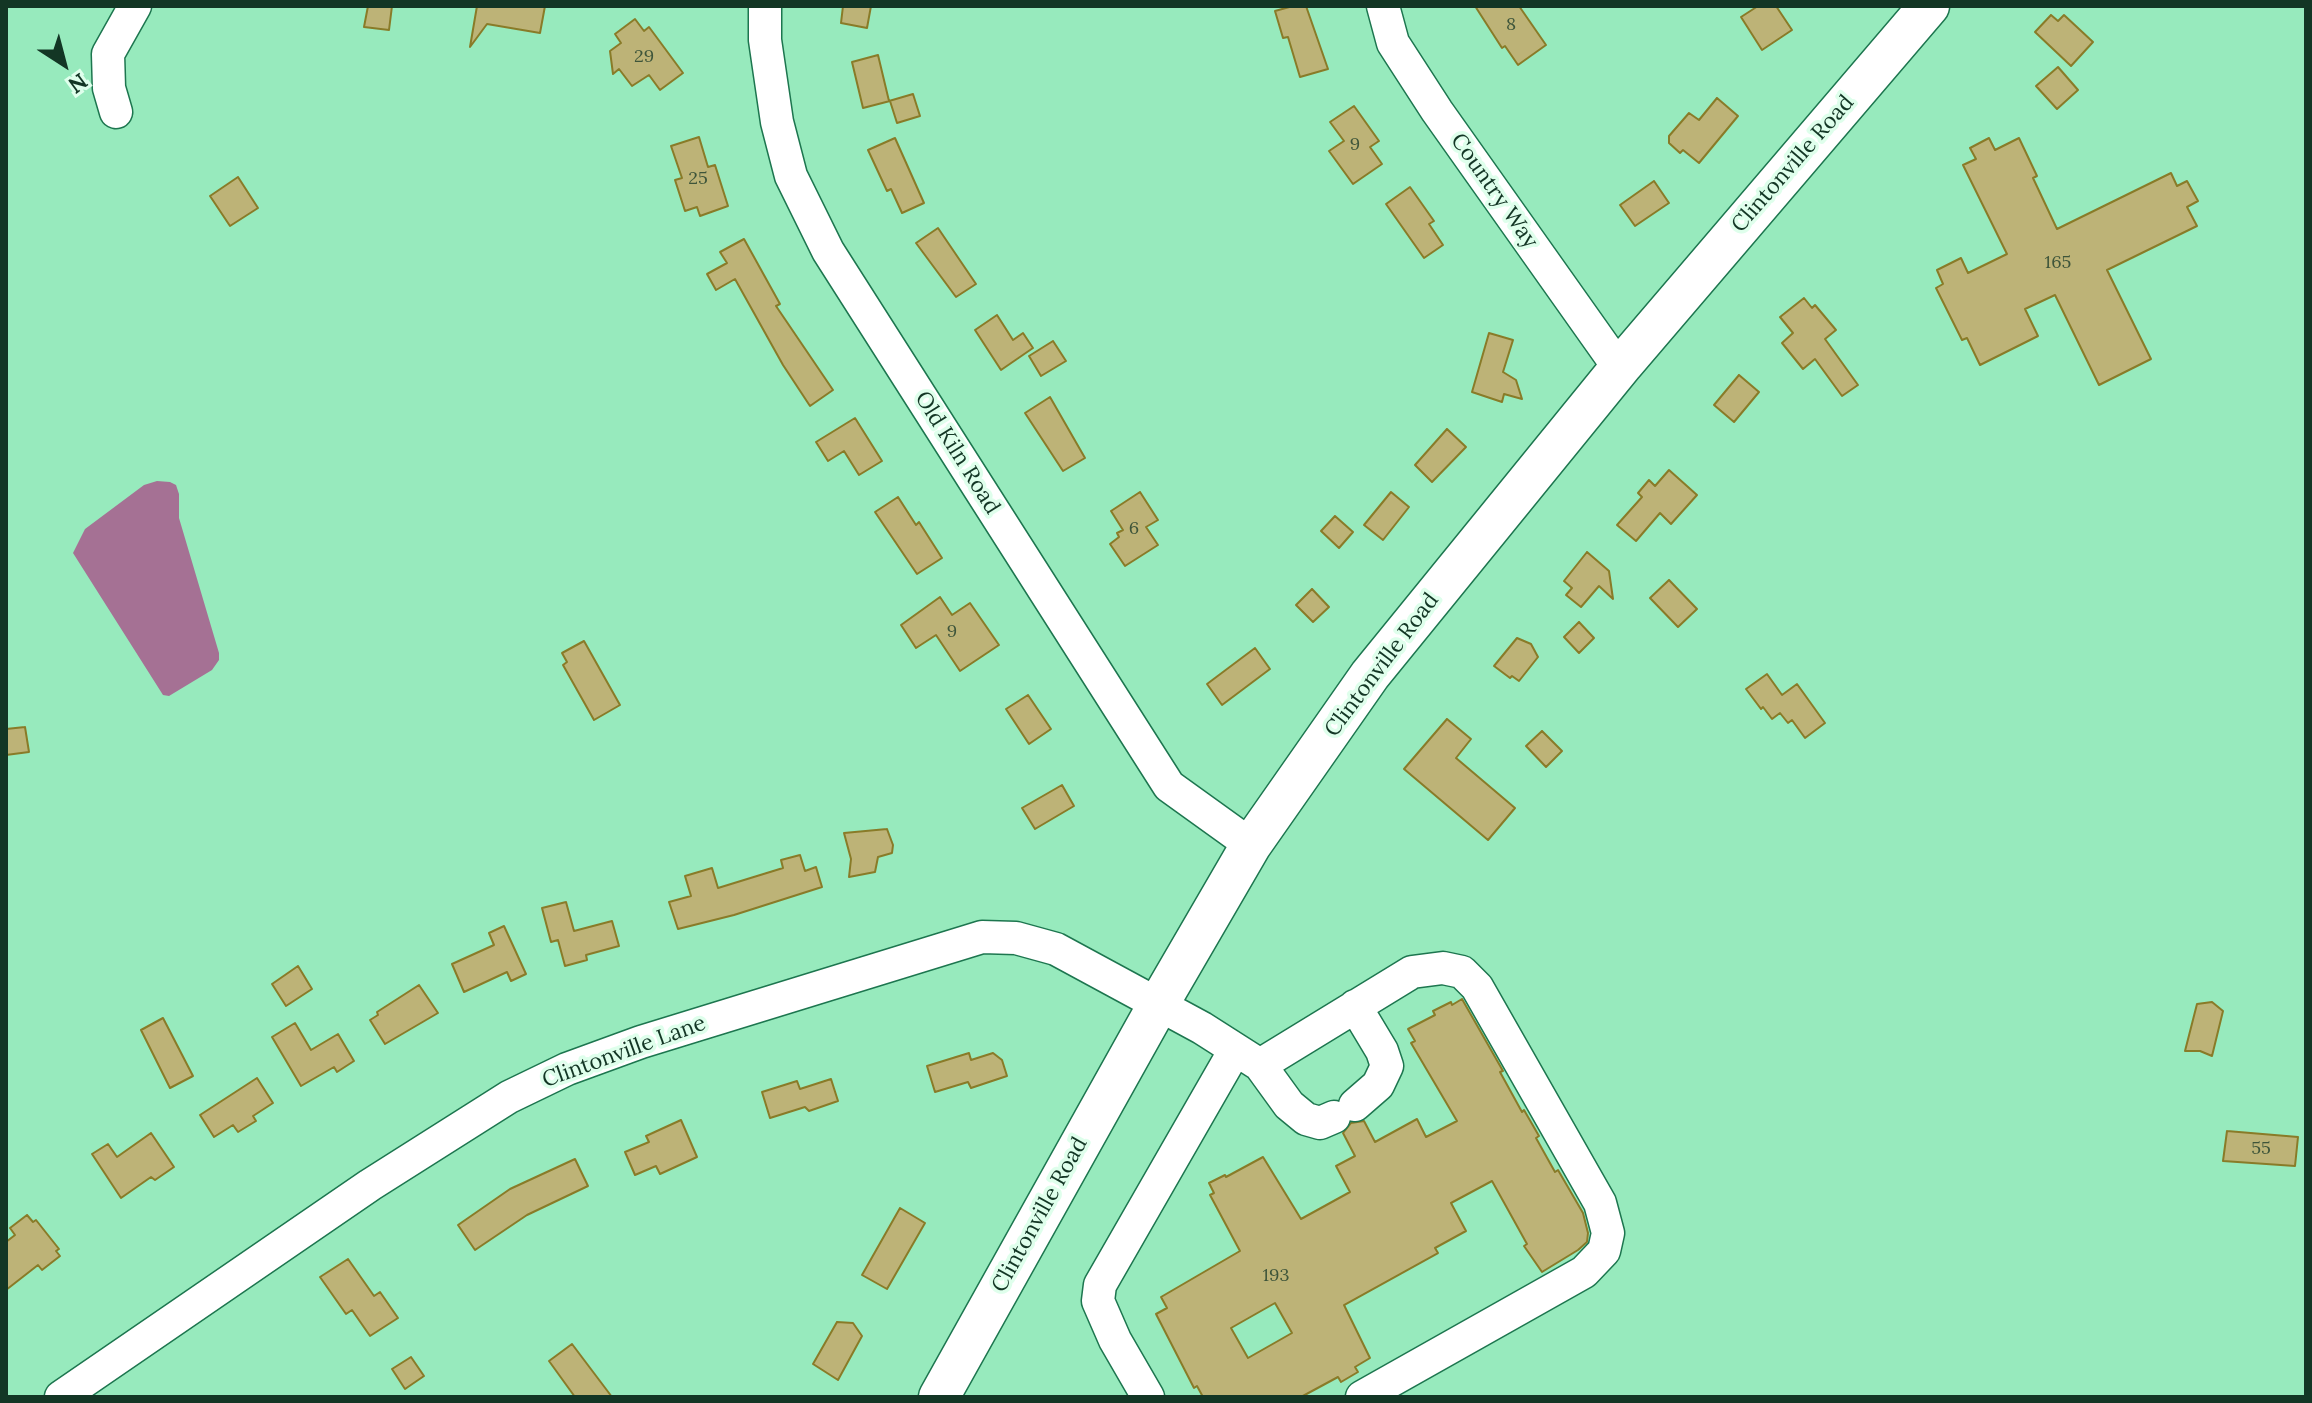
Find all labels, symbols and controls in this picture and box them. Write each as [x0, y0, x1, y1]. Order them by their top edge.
house number: 8 [1506, 14, 1516, 36]
north arrow [24, 24, 104, 104]
house number: 29 [634, 46, 654, 68]
text: N [63, 67, 93, 100]
street label: Clintonville Road [1726, 90, 1860, 238]
street label: Country Way [1445, 128, 1543, 254]
house number: 9 [1350, 134, 1360, 156]
house number: 25 [688, 168, 708, 190]
house number: 165 [2045, 252, 2071, 274]
street label: Old Kiln Road [909, 387, 1005, 519]
house number: 6 [1129, 518, 1139, 540]
street label: Clintonville Road [1319, 588, 1445, 742]
house number: 9 [947, 621, 957, 643]
street label: Clintonville Lane [539, 1010, 709, 1094]
street label: Clintonville Road [986, 1133, 1094, 1297]
house number: 55 [2251, 1138, 2271, 1160]
house number: 193 [1263, 1265, 1289, 1287]

